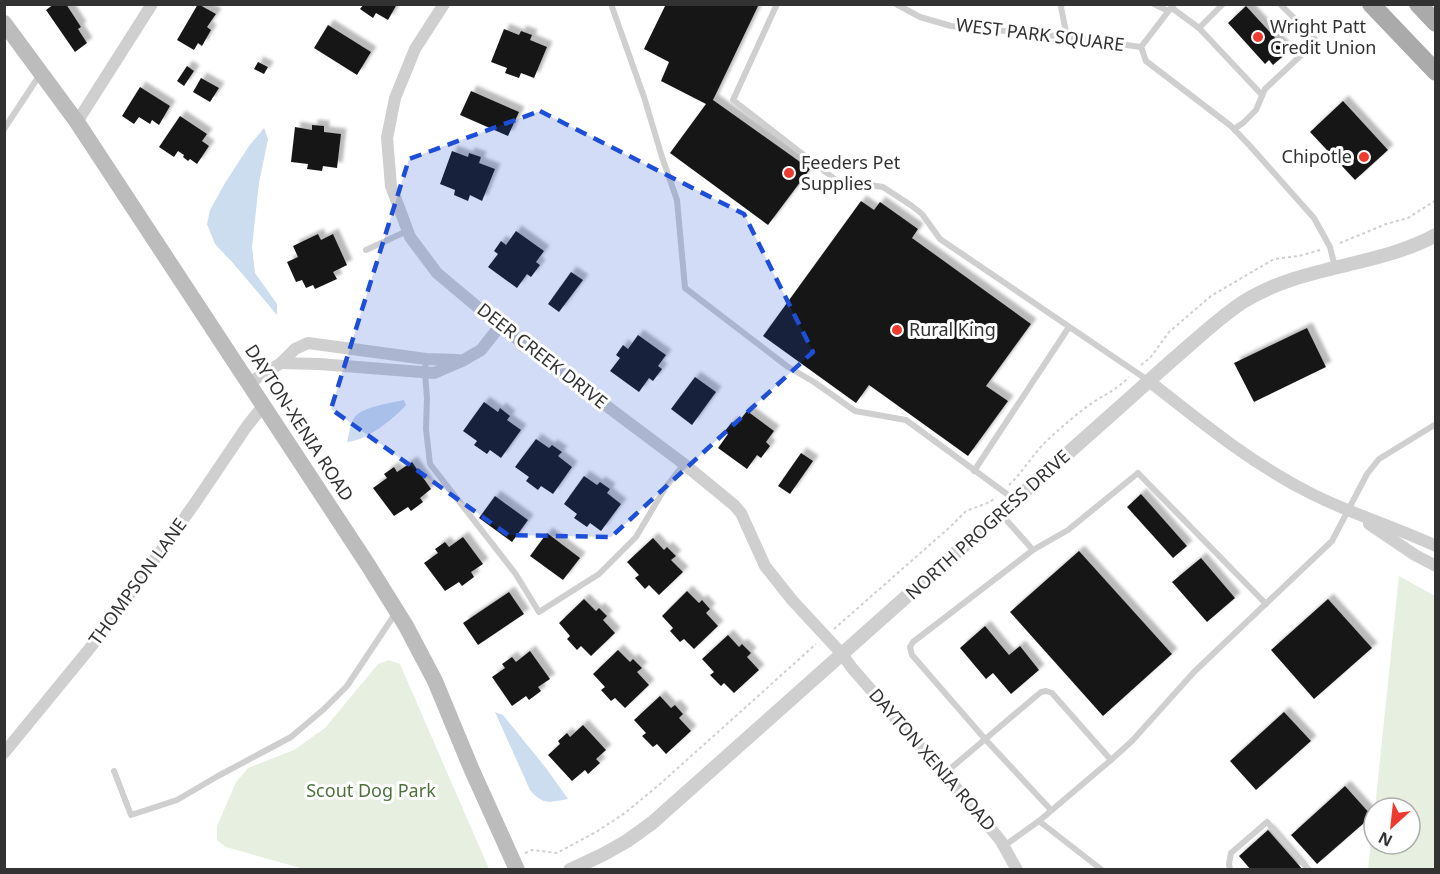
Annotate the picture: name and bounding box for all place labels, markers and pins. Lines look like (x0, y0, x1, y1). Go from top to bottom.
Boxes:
place label: Wright Patt Credit Union (1270, 14, 1376, 59)
marker: Wright Patt Credit Union (1251, 30, 1265, 44)
place label: Chipotle (1282, 144, 1352, 168)
place label: Feeders Pet Supplies (801, 150, 901, 195)
marker: Chipotle (1357, 150, 1371, 164)
marker: Feeders Pet Supplies (782, 166, 796, 180)
place label: Rural King (909, 317, 996, 341)
marker: Rural King (890, 323, 904, 337)

